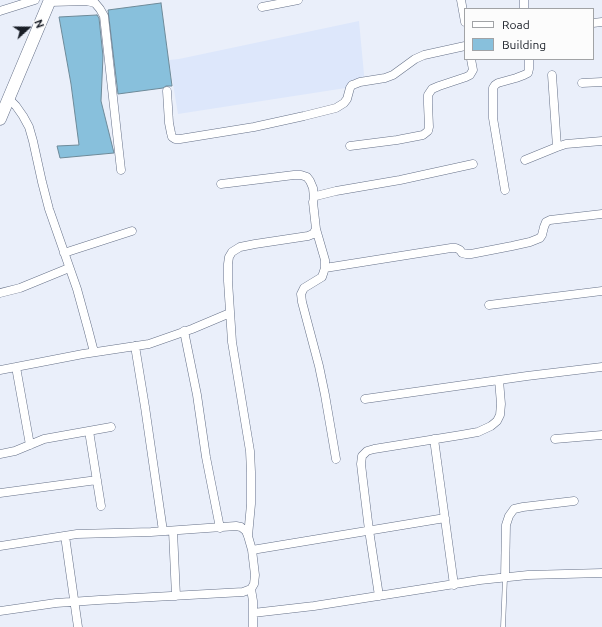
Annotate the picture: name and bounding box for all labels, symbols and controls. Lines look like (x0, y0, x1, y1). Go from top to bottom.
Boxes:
north arrow (8, 8, 48, 48)
legend (464, 8, 594, 60)
text: N (32, 18, 46, 30)
text: Road (502, 18, 530, 31)
text: Building (502, 38, 546, 51)

